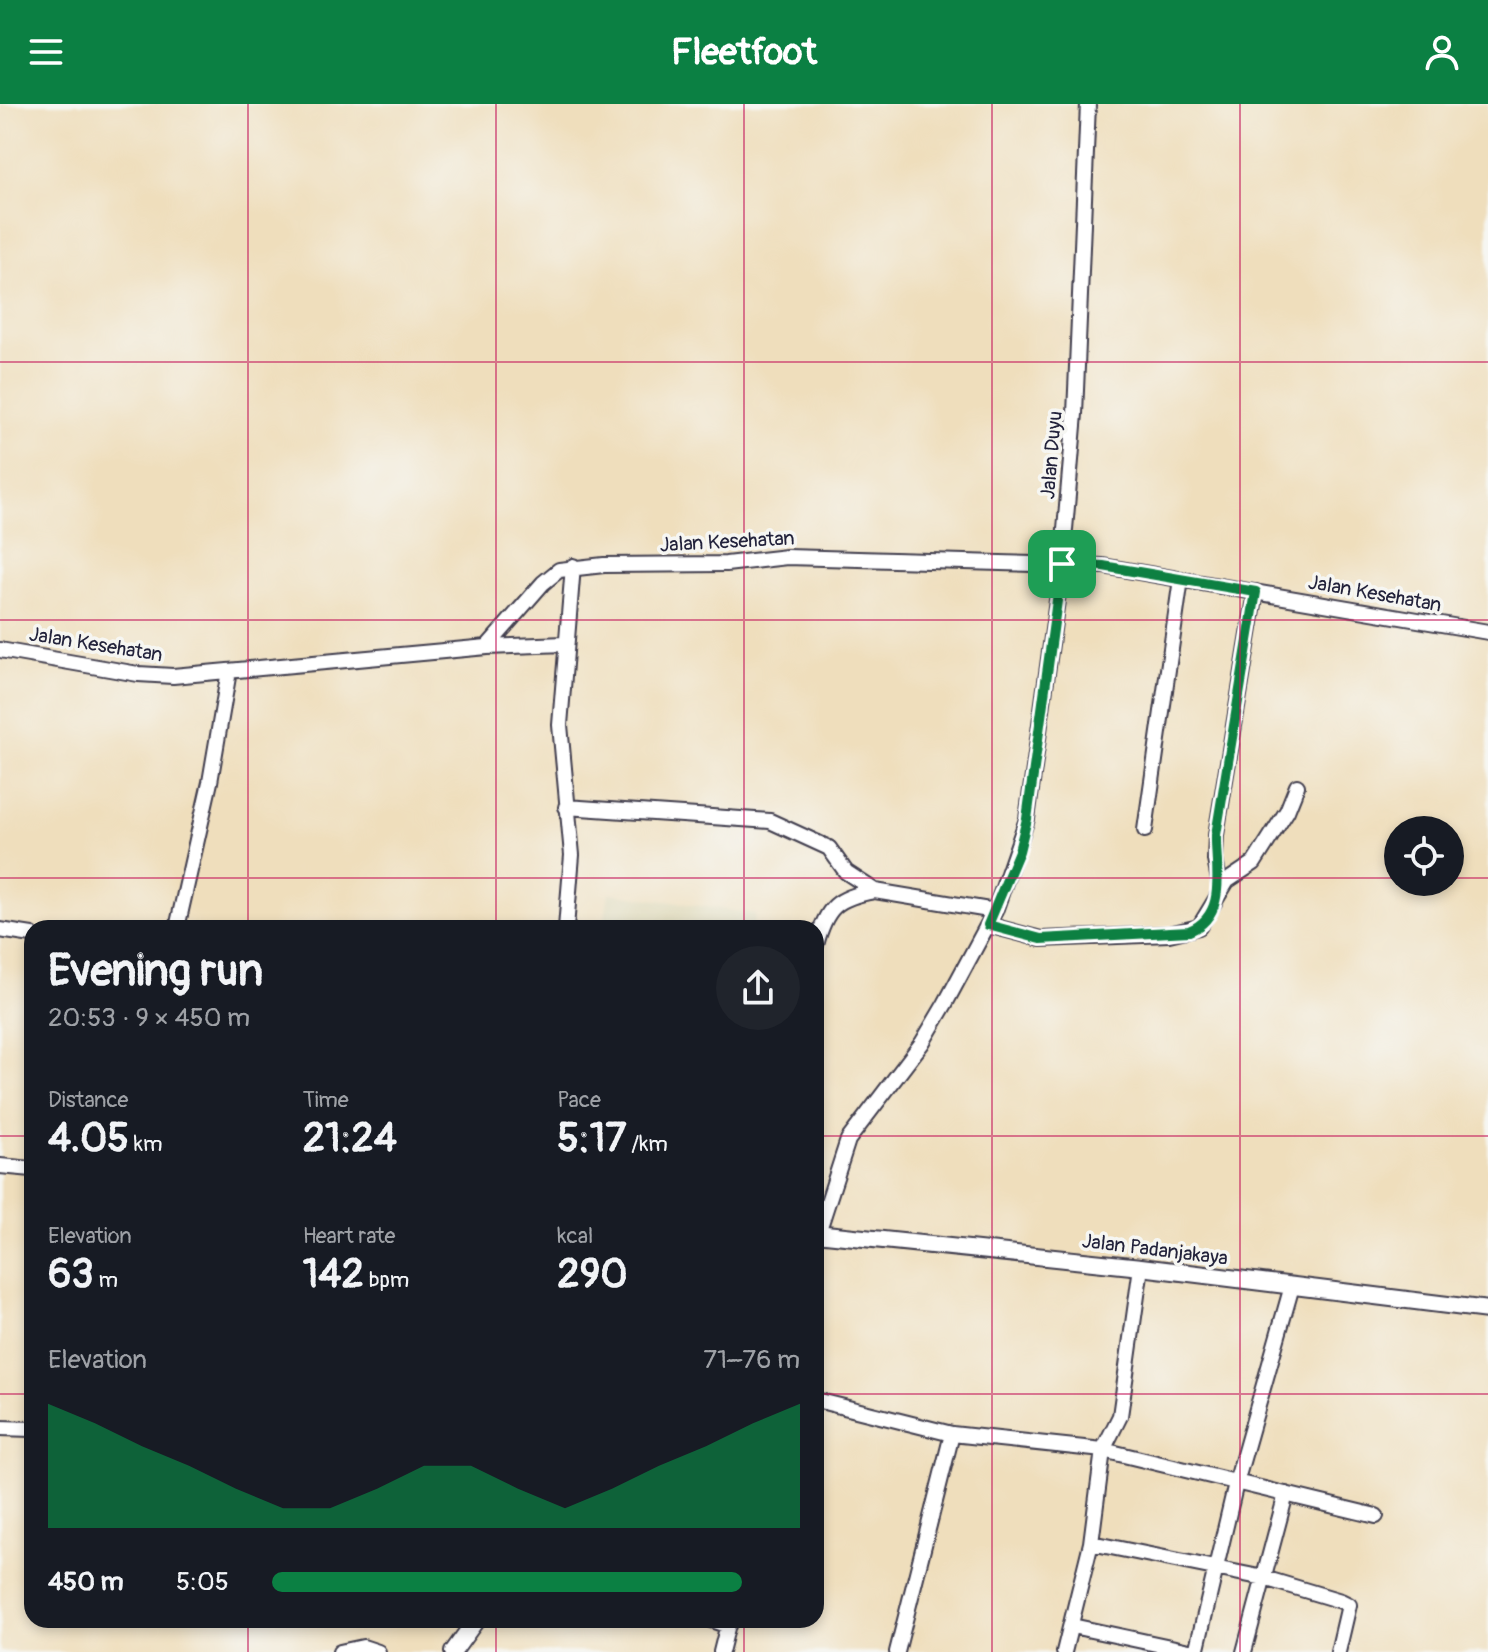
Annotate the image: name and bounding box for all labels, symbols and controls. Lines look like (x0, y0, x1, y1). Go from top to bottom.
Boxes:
icon: menu (24, 30, 68, 74)
text: Fleetfoot (671, 30, 817, 75)
icon: person (1420, 30, 1464, 74)
street label: Jalan Duyu (1035, 410, 1068, 500)
street label: Jalan Kesehatan (659, 525, 795, 558)
pin (1028, 530, 1096, 598)
icon: arrive (1040, 542, 1084, 586)
street label: Jalan Kesehatan (1306, 569, 1444, 618)
street label: Jalan Kesehatan (27, 622, 164, 667)
map controls (1384, 816, 1464, 896)
button: locate (1384, 816, 1464, 896)
text: Evening run (48, 944, 263, 999)
button: share (716, 946, 800, 1030)
text: 20:53 · 9 × 450 m (48, 1002, 250, 1034)
text: Distance (48, 1086, 128, 1114)
text: Time (303, 1086, 349, 1114)
text: Pace (557, 1086, 601, 1114)
text: 4.05 (48, 1114, 129, 1163)
text: 21:24 (303, 1114, 397, 1163)
text: 5:17 (557, 1114, 627, 1163)
text: km (129, 1130, 162, 1158)
text: /km (627, 1130, 668, 1158)
text: Elevation (48, 1222, 132, 1250)
text: Heart rate (303, 1222, 395, 1250)
text: kcal (557, 1222, 593, 1250)
street label: Jalan Padanjakaya (1081, 1228, 1229, 1271)
text: 63 (48, 1250, 94, 1299)
text: 142 (303, 1250, 364, 1299)
text: 290 (557, 1250, 628, 1299)
text: m (94, 1266, 118, 1294)
text: bpm (364, 1266, 409, 1294)
text: Elevation (48, 1344, 147, 1376)
text: 71–76 m (703, 1344, 800, 1376)
text: 450 m (48, 1566, 124, 1598)
text: 5:05 (176, 1566, 229, 1598)

